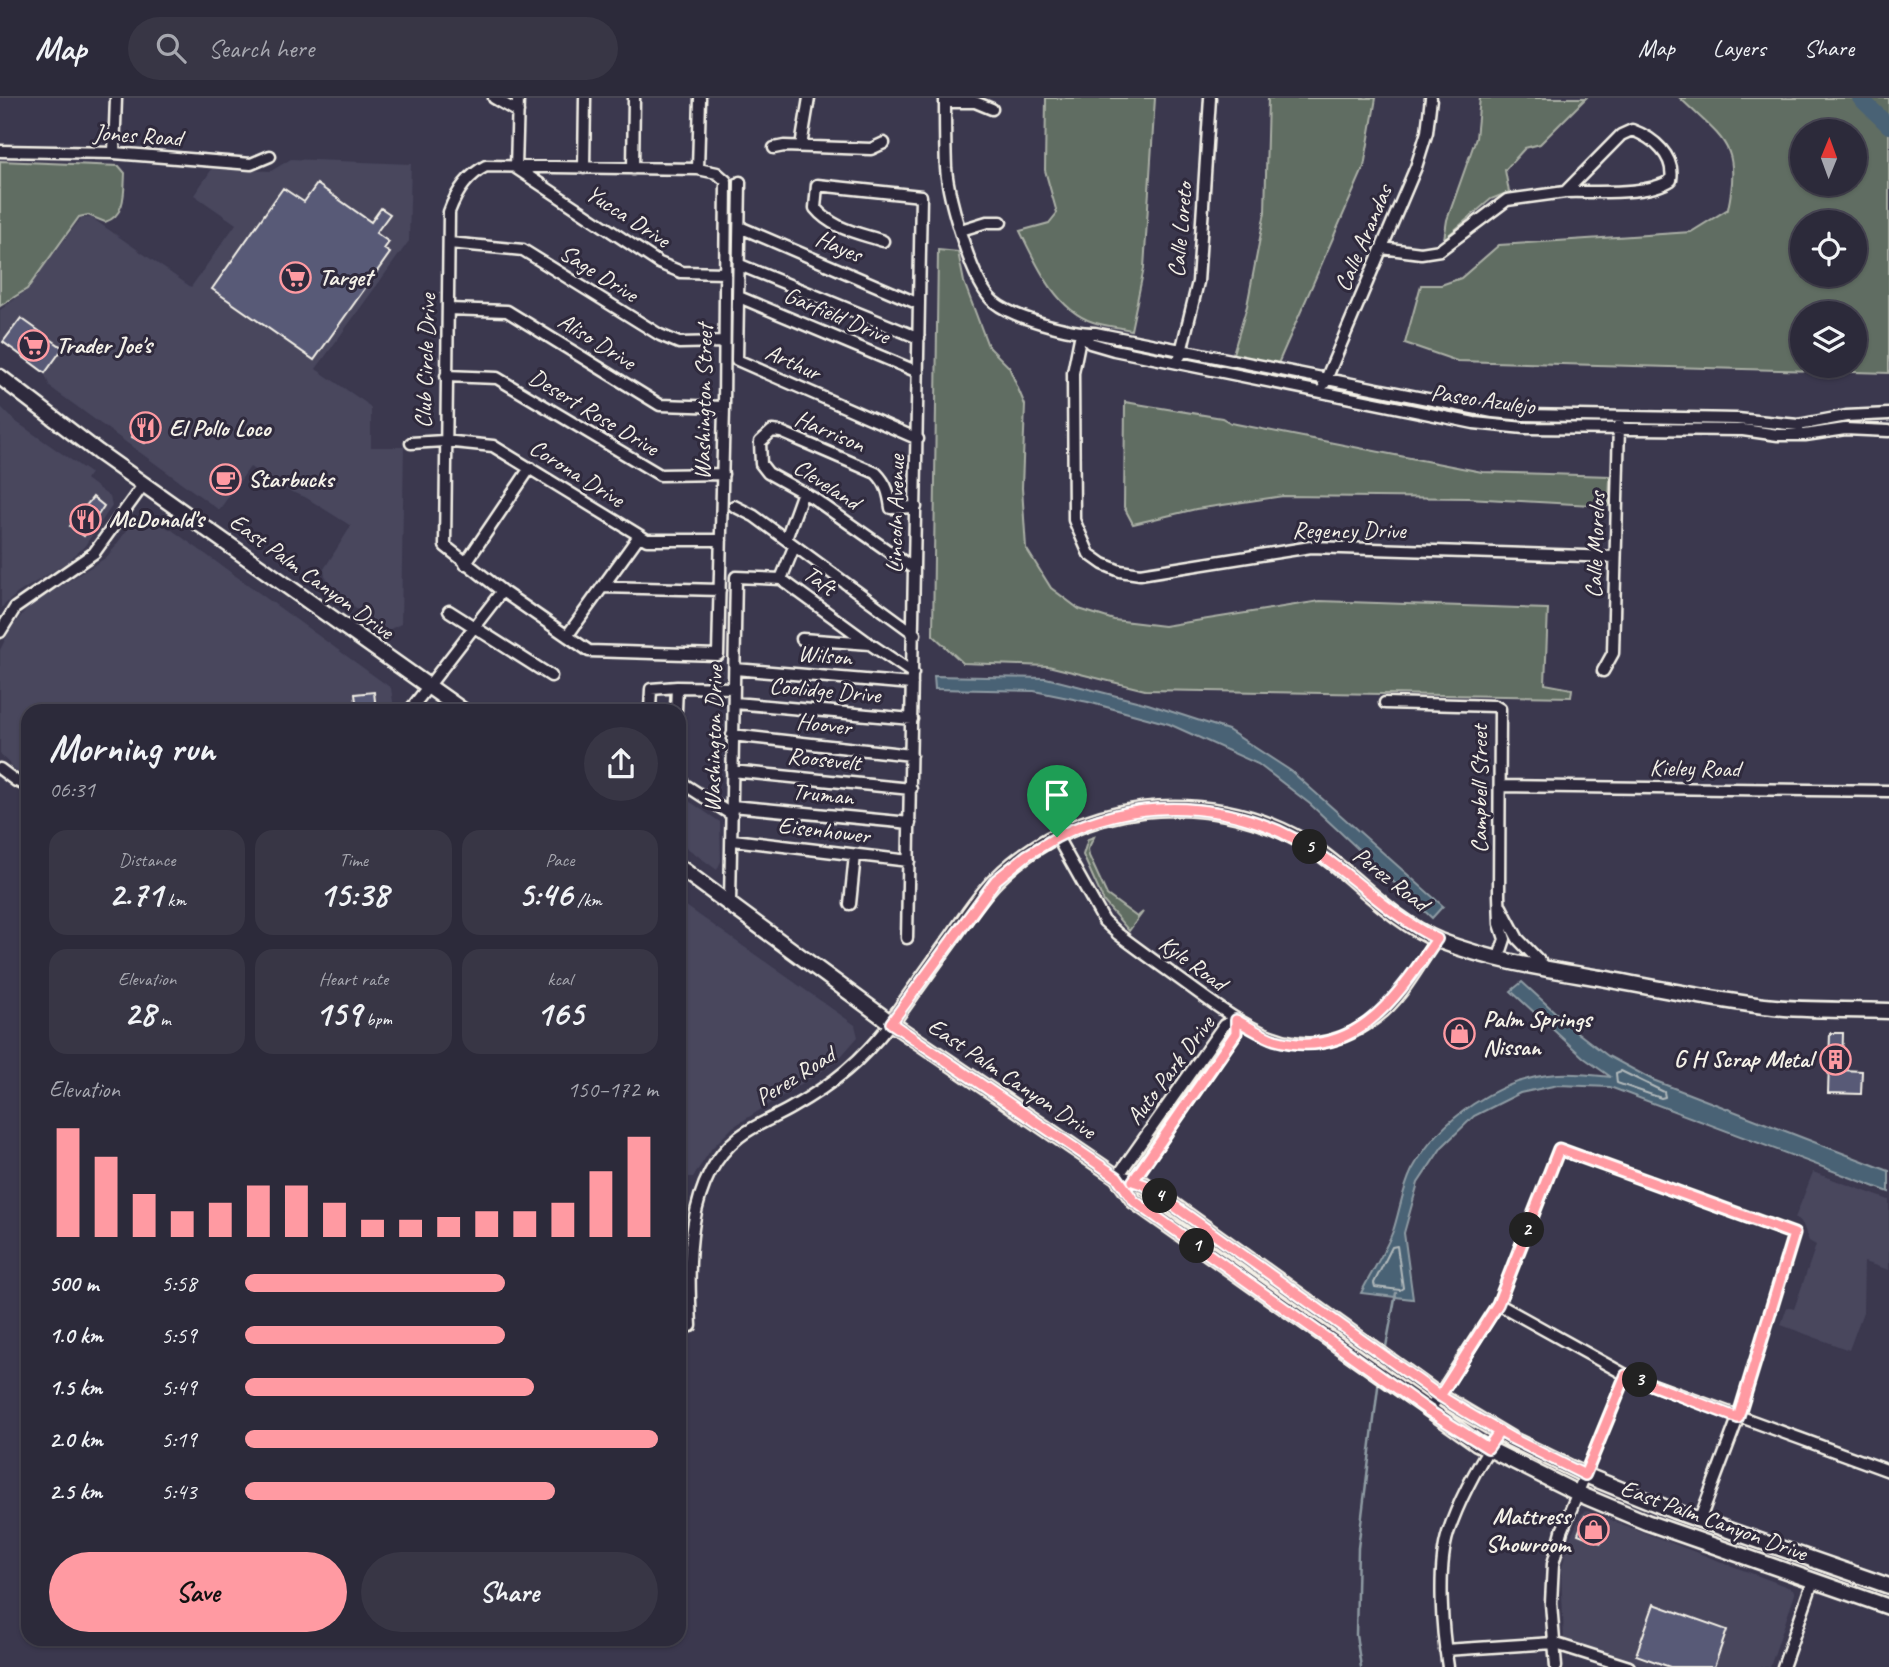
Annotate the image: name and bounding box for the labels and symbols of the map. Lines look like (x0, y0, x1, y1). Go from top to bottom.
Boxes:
street label: Jones Road (92, 117, 187, 153)
north arrow (1790, 119, 1867, 196)
street label: Yucca Drive (580, 178, 678, 256)
street label: Calle Arandas (1327, 178, 1400, 296)
street label: Calle Loreto (1161, 179, 1199, 279)
street label: Hayes (811, 223, 868, 270)
street label: Sage Drive (554, 237, 646, 310)
supermarket icon: Target (279, 260, 313, 294)
place label: Target (319, 262, 376, 292)
street label: Garfield Drive (780, 279, 896, 352)
street label: Club Circle Drive (408, 291, 442, 429)
street label: Aliso Drive (553, 306, 643, 378)
street label: Washington Street (687, 321, 719, 480)
supermarket icon: Trader Joe's (16, 328, 50, 362)
place label: Trader Joe's (56, 330, 154, 360)
street label: Arthur (761, 337, 827, 388)
street label: Desert Rose Drive (524, 362, 666, 464)
street label: Paseo Azulejo (1429, 377, 1538, 421)
street label: Harrison (790, 403, 871, 460)
restaurant icon: El Pollo Loco (129, 411, 163, 445)
place label: El Pollo Loco (169, 413, 273, 443)
street label: Corona Drive (524, 432, 632, 515)
street label: Cleveland (788, 451, 869, 518)
street label: Lincoln Avenue (879, 452, 911, 574)
cafe icon: Starbucks (208, 462, 242, 496)
place label: Starbucks (248, 464, 336, 494)
street label: Calle Morelos (1578, 489, 1612, 599)
restaurant icon: McDonald's (69, 502, 103, 536)
place label: McDonald's (109, 504, 207, 534)
street label: East Palm Canyon Drive (224, 506, 402, 647)
street label: Regency Drive (1292, 515, 1408, 545)
street label: Taft (798, 558, 844, 603)
street label: Wilson (797, 638, 854, 672)
street label: Washington Drive (697, 663, 729, 813)
street label: Coolidge Drive (768, 670, 884, 710)
street label: Hoover (795, 706, 855, 743)
street label: Campbell Street (1464, 723, 1494, 853)
street label: Roosevelt (786, 740, 864, 778)
street label: Kieley Road (1649, 752, 1744, 784)
pin (1027, 765, 1087, 837)
street label: Truman (791, 776, 856, 812)
street label: Eisenhower (776, 809, 874, 851)
pin: 5 (1292, 830, 1328, 864)
street label: Perez Road (1347, 840, 1438, 920)
street label: Kyle Road (1153, 928, 1236, 1000)
place label: Palm Springs Nissan (1483, 1004, 1594, 1062)
street label: Auto Park Drive (1119, 1008, 1222, 1131)
street label: East Palm Canyon Drive (922, 1011, 1104, 1147)
shop icon: Palm Springs Nissan (1443, 1016, 1477, 1050)
street label: Perez Road (749, 1038, 844, 1112)
building icon: G H Scrap Metal (1819, 1042, 1853, 1076)
place label: G H Scrap Metal (1674, 1044, 1818, 1074)
pin: 4 (1142, 1178, 1178, 1214)
pin: 2 (1510, 1212, 1544, 1248)
pin: 1 (1180, 1228, 1214, 1264)
pin: 3 (1622, 1362, 1658, 1398)
street label: East Palm Canyon Drive (1617, 1472, 1813, 1568)
place label: Mattress Showroom (1486, 1501, 1573, 1559)
shop icon: Mattress Showroom (1576, 1513, 1610, 1547)

